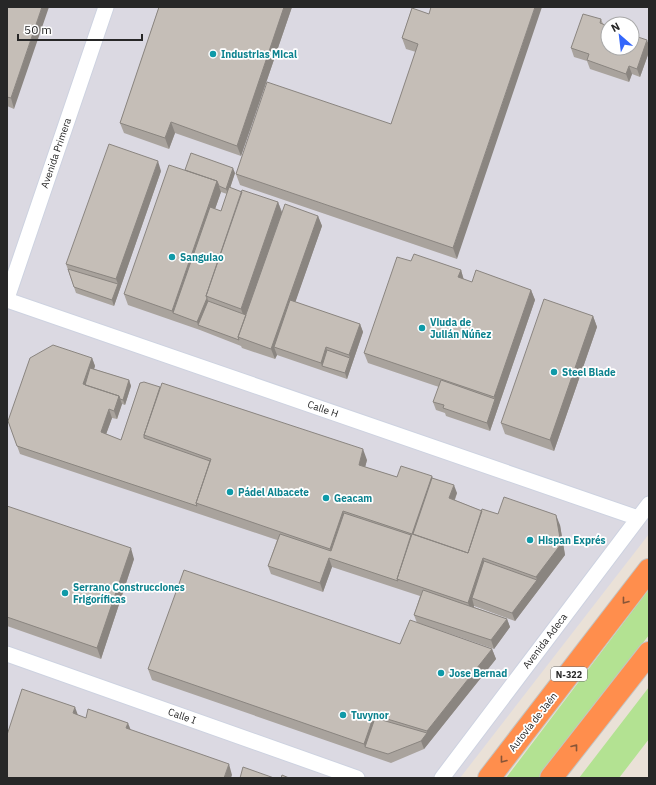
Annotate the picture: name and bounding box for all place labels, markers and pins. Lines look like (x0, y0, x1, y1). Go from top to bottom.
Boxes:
place label: Industrias Mical (221, 48, 297, 61)
marker: Industrias Mical (208, 49, 218, 59)
place label: Sanguiao (180, 251, 224, 264)
marker: Sanguiao (167, 252, 177, 262)
place label: Viuda de Julián Núñez (430, 316, 491, 341)
marker: Viuda de Julián Núñez (417, 323, 427, 333)
place label: Steel Blade (562, 366, 616, 379)
marker: Steel Blade (549, 367, 559, 377)
place label: Pádel Albacete (238, 486, 309, 499)
marker: Pádel Albacete (225, 487, 235, 497)
place label: Geacam (334, 492, 372, 505)
marker: Geacam (321, 493, 331, 503)
place label: Hispan Exprés (538, 534, 606, 547)
marker: Hispan Exprés (525, 535, 535, 545)
place label: Serrano Construcciones Frigoríficas (73, 581, 185, 606)
marker: Serrano Construcciones Frigoríficas (60, 588, 70, 598)
place label: Jose Bernad (449, 667, 507, 680)
marker: Jose Bernad (436, 668, 446, 678)
place label: Tuvynor (351, 709, 389, 722)
marker: Tuvynor (338, 710, 348, 720)

